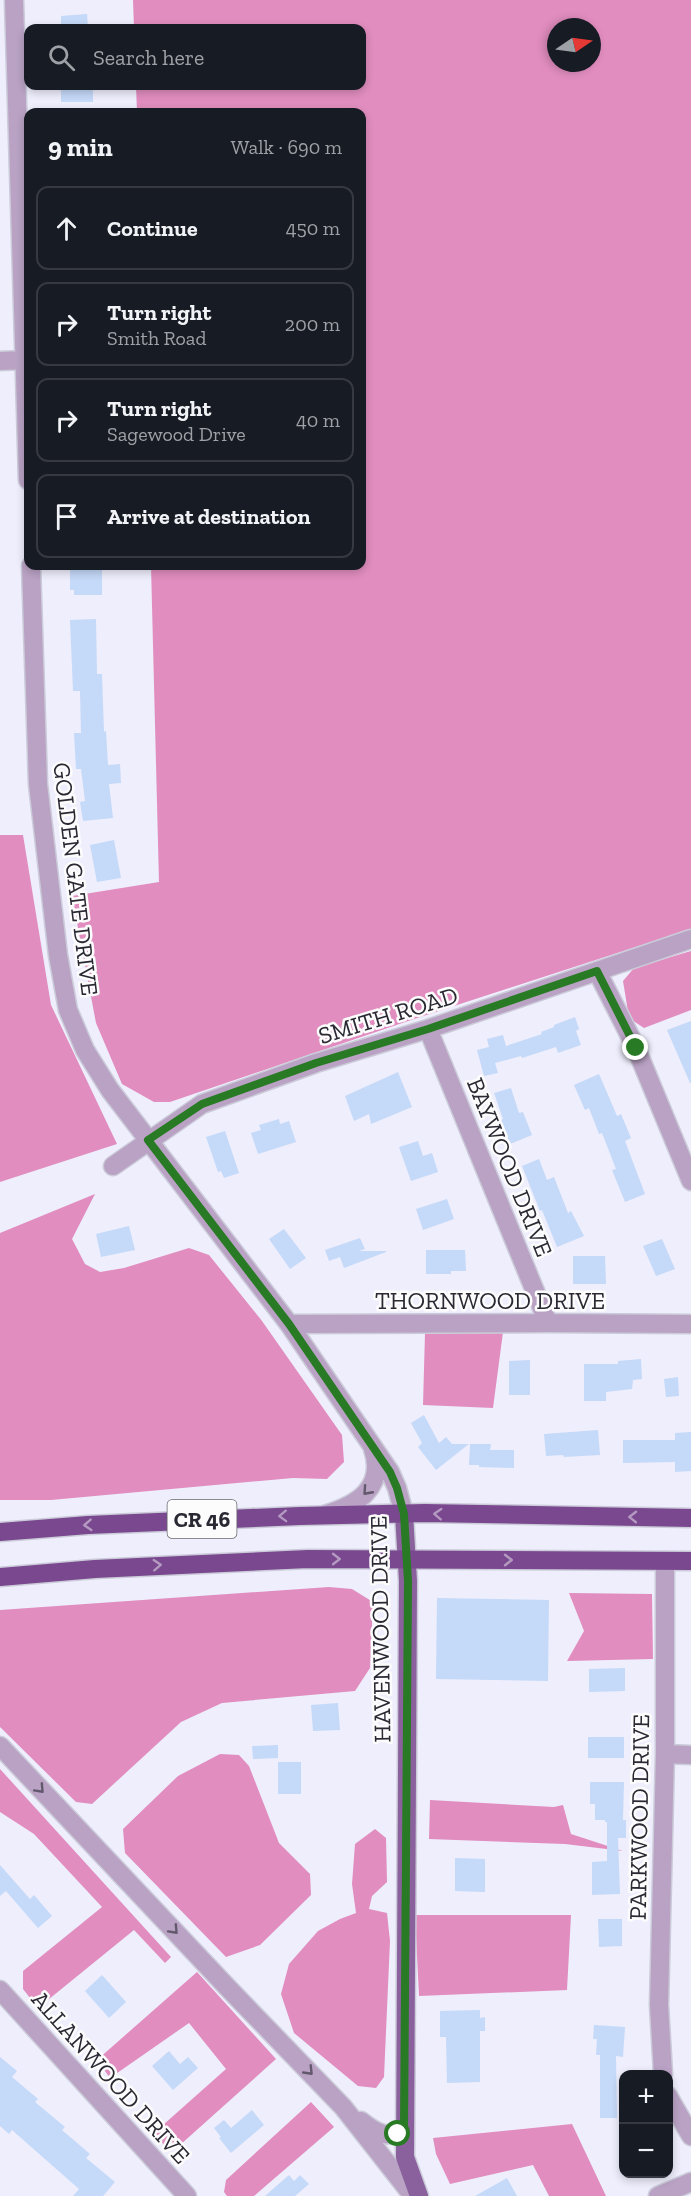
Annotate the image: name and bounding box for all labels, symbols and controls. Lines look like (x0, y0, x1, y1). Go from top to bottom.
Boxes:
north arrow (547, 18, 601, 72)
search box (24, 24, 366, 90)
icon: search (45, 41, 78, 74)
text: Search here (93, 44, 204, 71)
text: 9 min (48, 131, 113, 163)
text: Walk · 690 m (231, 135, 342, 159)
icon: ahead (50, 212, 83, 245)
text: Continue (107, 215, 198, 242)
text: 450 m (286, 216, 340, 240)
text: Turn right (107, 299, 211, 326)
icon: right (50, 308, 83, 341)
text: 200 m (285, 312, 340, 336)
text: Smith Road (107, 326, 206, 350)
text: Turn right (107, 395, 211, 422)
icon: right (50, 404, 83, 437)
text: 40 m (296, 408, 340, 432)
text: Sagewood Drive (107, 422, 246, 446)
icon: arrive (50, 500, 83, 533)
text: Arrive at destination (107, 503, 310, 530)
street label: GOLDEN GATE DRIVE (47, 761, 105, 997)
street label: SMITH ROAD (315, 980, 461, 1050)
route end (622, 1034, 648, 1060)
street label: BAYWOOD DRIVE (461, 1073, 559, 1261)
street label: THORNWOOD DRIVE (375, 1286, 605, 1315)
one-way arrow (363, 1485, 374, 1496)
road number: CR 46 (168, 1500, 236, 1538)
one-way arrow (433, 1508, 442, 1521)
one-way arrow (278, 1510, 287, 1523)
one-way arrow (628, 1511, 637, 1523)
street label: HAVENWOOD DRIVE (364, 1515, 396, 1743)
one-way arrow (84, 1519, 93, 1532)
one-way arrow (332, 1553, 341, 1565)
one-way arrow (504, 1554, 513, 1566)
one-way arrow (152, 1559, 161, 1572)
street label: PARKWOOD DRIVE (623, 1714, 655, 1920)
one-way arrow (33, 1782, 44, 1792)
one-way arrow (167, 1924, 178, 1934)
street label: ALLANWOOD DRIVE (26, 1985, 196, 2169)
one-way arrow (301, 2064, 312, 2075)
map controls (619, 2070, 673, 2178)
button: + (619, 2070, 673, 2124)
route start (384, 2120, 410, 2146)
button: − (619, 2124, 673, 2178)

